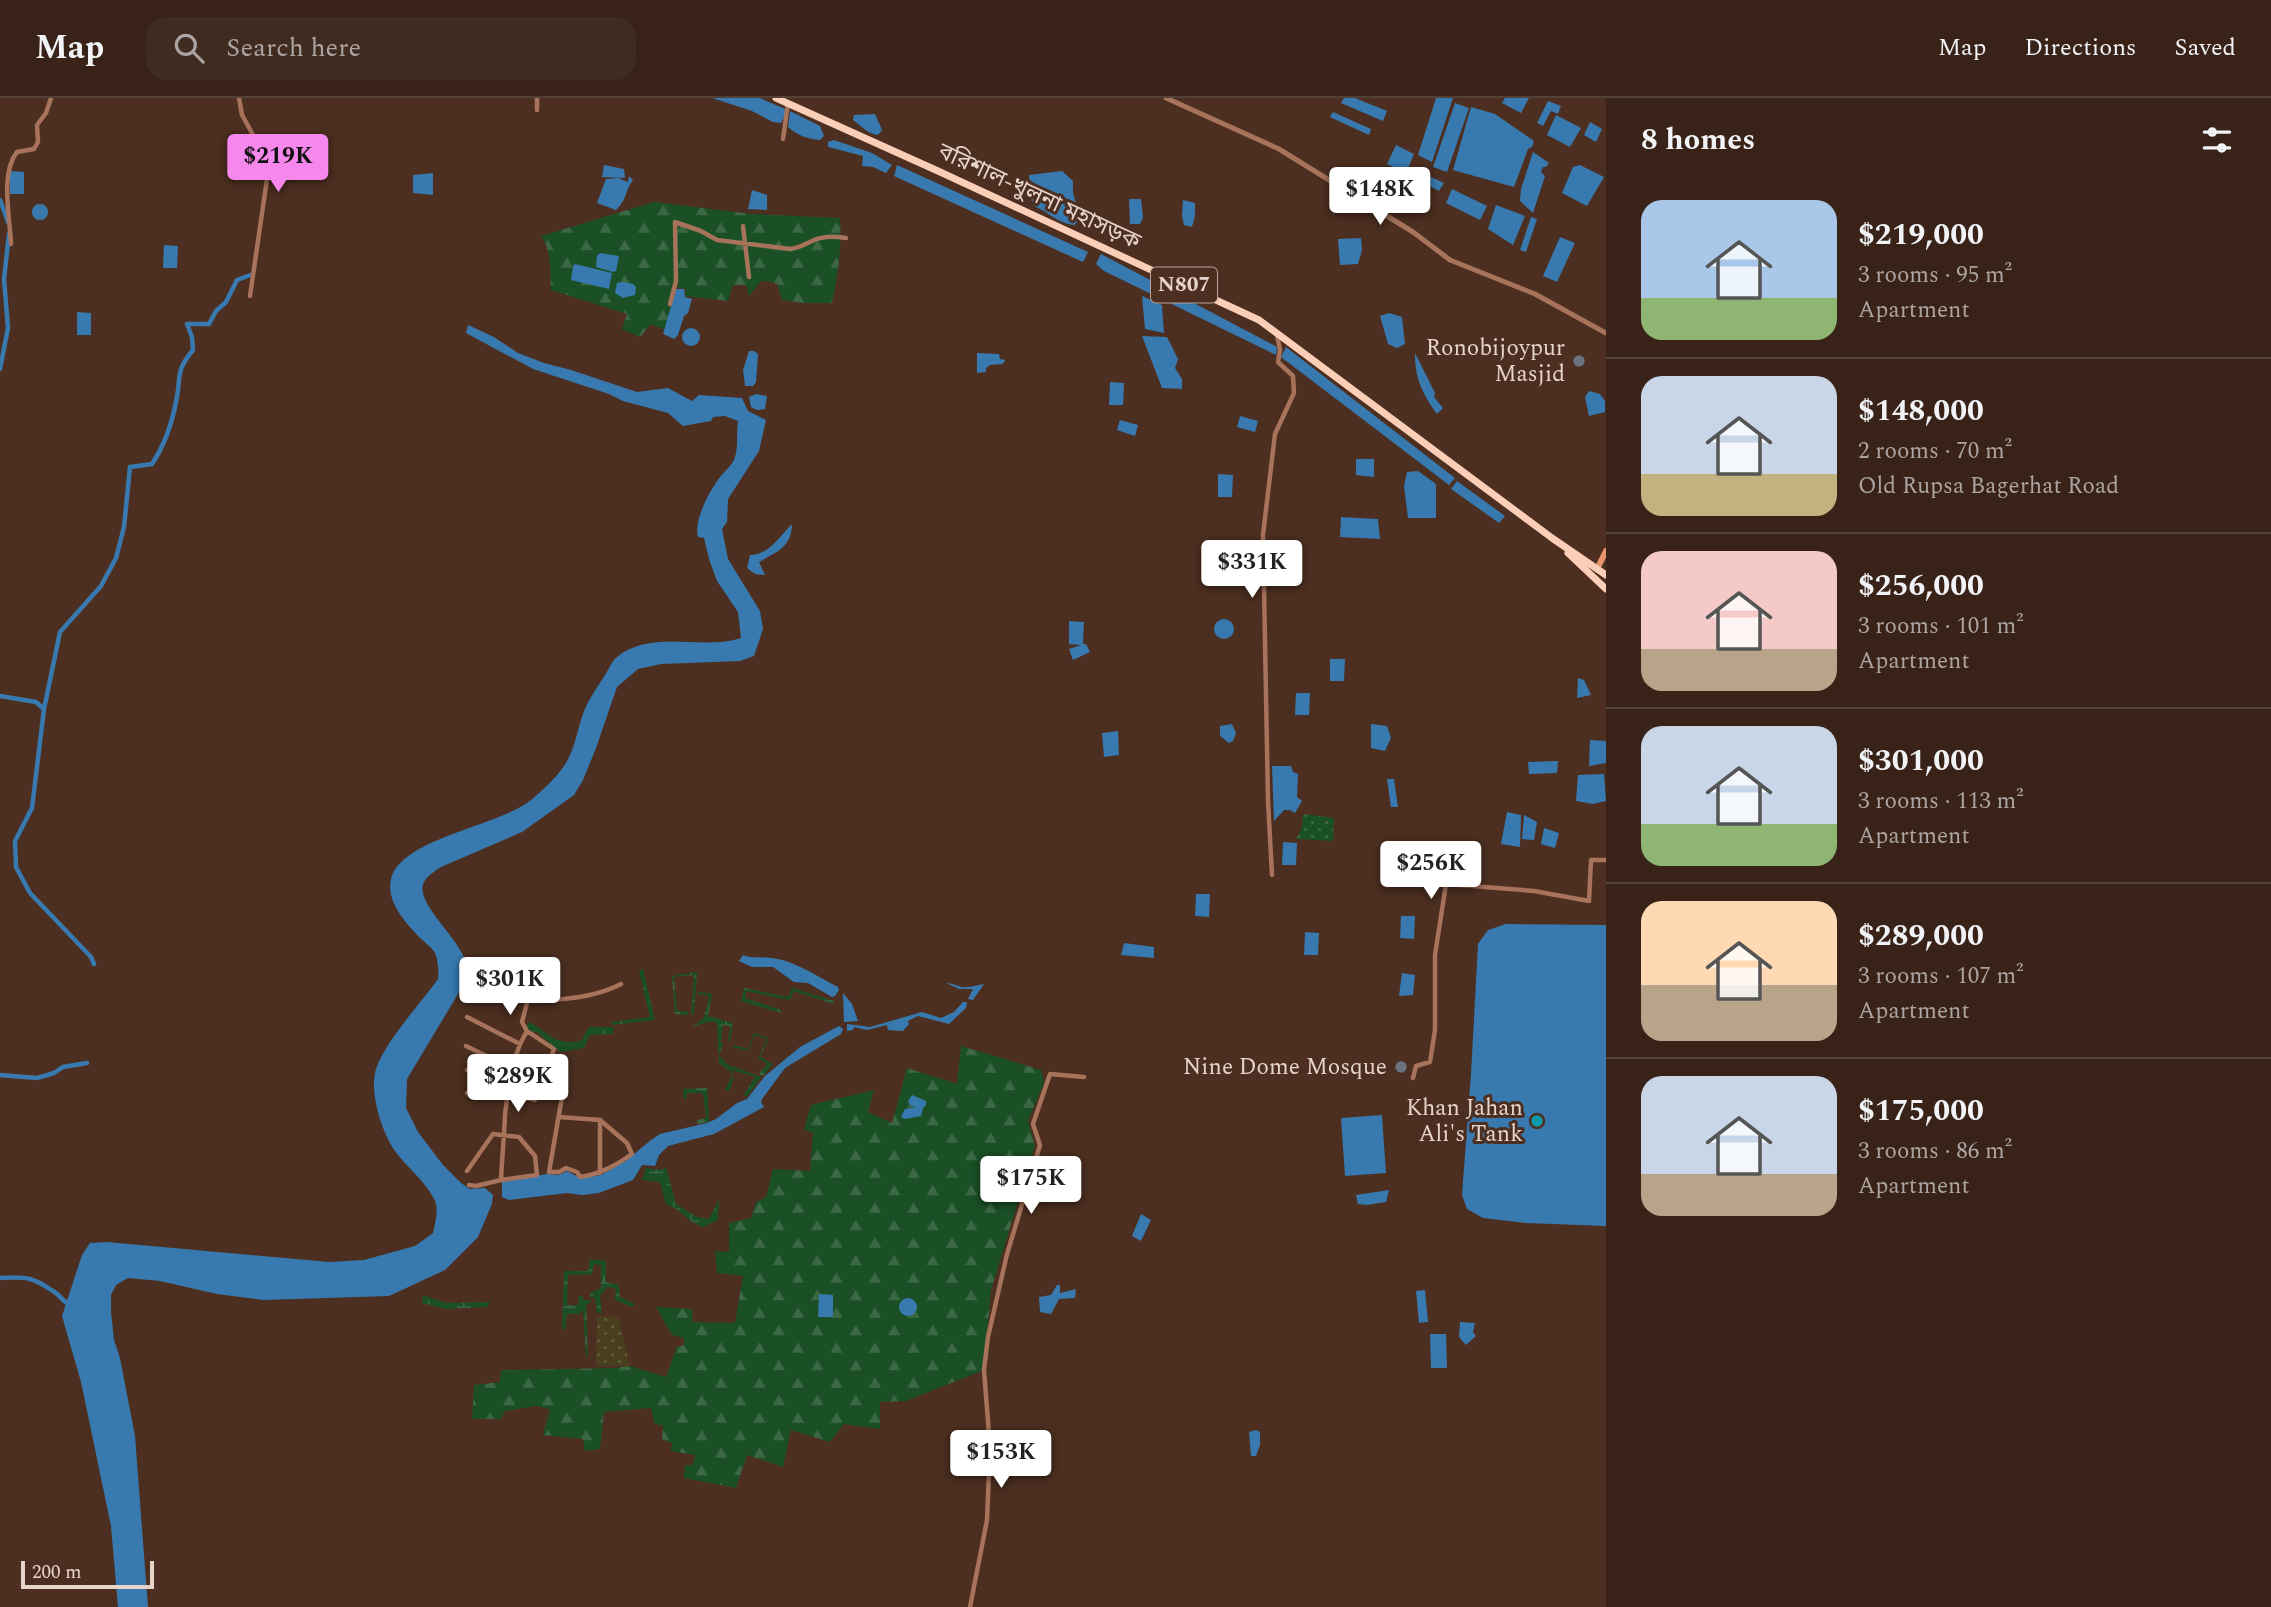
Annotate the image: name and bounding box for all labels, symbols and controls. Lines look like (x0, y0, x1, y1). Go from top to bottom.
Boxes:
search box (146, 17, 636, 80)
text: Map (35, 23, 104, 73)
text: Search here (226, 28, 361, 68)
icon: search (170, 29, 208, 67)
text: Map (1938, 30, 1986, 66)
text: Directions (2024, 30, 2136, 66)
text: Saved (2174, 30, 2236, 66)
text: 8 homes (1641, 117, 1755, 163)
icon: filters (2198, 121, 2236, 159)
pin: $219K (229, 134, 327, 194)
street label: বরিশাল-খুলনা মহাসড়ক (931, 134, 1147, 260)
text: $219K (243, 139, 313, 174)
pin: $148K (1331, 167, 1429, 227)
text: $148K (1345, 172, 1415, 207)
text: $219,000 (1858, 212, 1984, 258)
icon: home (1697, 228, 1781, 312)
text: 3 rooms · 95 m² (1858, 258, 2012, 293)
road number: N807 (1151, 268, 1217, 302)
text: Apartment (1858, 293, 1970, 328)
place label: Ronobijoypur Masjid (1426, 331, 1565, 392)
marker: Ronobijoypur Masjid (1571, 353, 1587, 369)
text: $148,000 (1858, 388, 1984, 434)
icon: home (1697, 404, 1781, 488)
text: 2 rooms · 70 m² (1858, 434, 2012, 469)
text: Old Rupsa Bagerhat Road (1858, 469, 2119, 504)
pin: $331K (1203, 540, 1301, 600)
text: $331K (1217, 545, 1287, 580)
text: $256,000 (1858, 563, 1984, 609)
icon: home (1697, 579, 1781, 663)
text: 3 rooms · 101 m² (1858, 609, 2024, 644)
text: Apartment (1858, 644, 1970, 679)
text: $301,000 (1858, 738, 1984, 784)
icon: home (1697, 754, 1781, 838)
text: 3 rooms · 113 m² (1858, 784, 2024, 819)
text: Apartment (1858, 819, 1970, 854)
pin: $256K (1382, 842, 1480, 901)
text: $256K (1396, 846, 1466, 881)
text: $289,000 (1858, 913, 1984, 959)
icon: home (1697, 929, 1781, 1013)
pin: $301K (461, 958, 559, 1017)
text: 3 rooms · 107 m² (1858, 959, 2024, 994)
text: $301K (475, 962, 545, 997)
text: Apartment (1858, 994, 1970, 1029)
place label: Nine Dome Mosque (1183, 1050, 1387, 1085)
pin: $289K (469, 1054, 567, 1114)
text: $289K (483, 1059, 553, 1094)
marker: Nine Dome Mosque (1393, 1059, 1409, 1075)
text: $175,000 (1858, 1088, 1984, 1134)
place label: Khan Jahan Ali's Tank (1406, 1091, 1523, 1152)
icon: home (1697, 1104, 1781, 1188)
marker: Khan Jahan Ali's Tank (1529, 1113, 1545, 1129)
text: 3 rooms · 86 m² (1858, 1134, 2012, 1169)
pin: $175K (982, 1156, 1080, 1216)
text: $175K (996, 1161, 1066, 1196)
text: Apartment (1858, 1169, 1970, 1204)
pin: $153K (952, 1430, 1050, 1490)
text: $153K (966, 1435, 1036, 1470)
scale bar (21, 1558, 154, 1590)
text: 200 m (32, 1558, 82, 1587)

